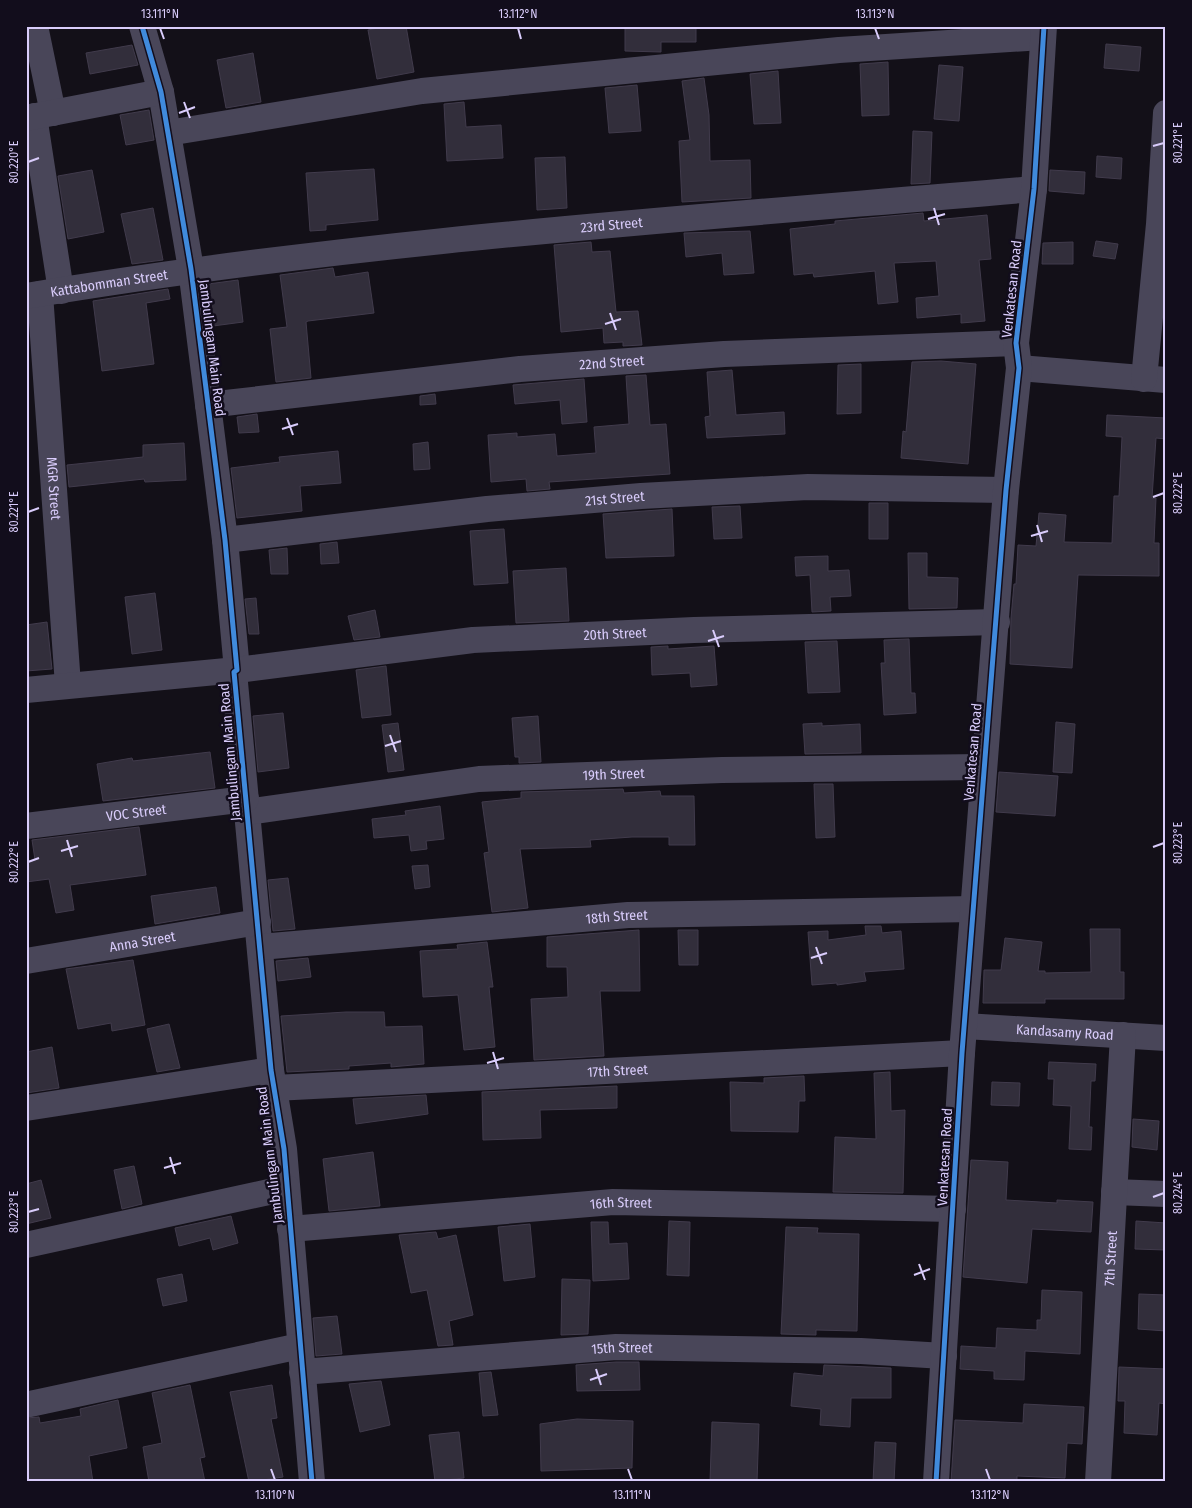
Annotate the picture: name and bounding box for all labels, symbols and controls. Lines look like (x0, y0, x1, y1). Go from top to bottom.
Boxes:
text: 13.111°N (141, 7, 179, 21)
text: 13.112°N (499, 7, 537, 21)
text: 13.113°N (856, 7, 894, 21)
text: 80.221°E (1171, 122, 1185, 164)
text: 80.220°E (7, 140, 21, 183)
street label: 23rd Street (580, 213, 644, 236)
street label: Venkatesan Road (998, 239, 1026, 339)
street label: Kattabomman Street (49, 266, 169, 300)
street label: Jambulingam Main Road (195, 278, 229, 418)
street label: 22nd Street (579, 351, 645, 373)
street label: MGR Street (43, 456, 65, 521)
text: 80.222°E (1171, 472, 1185, 514)
street label: 21st Street (584, 487, 645, 509)
text: 80.221°E (7, 491, 21, 533)
street label: 20th Street (583, 624, 647, 643)
street label: Jambulingam Main Road (216, 682, 244, 822)
street label: Venkatesan Road (960, 702, 986, 802)
street label: 19th Street (582, 764, 645, 784)
street label: VOC Street (105, 800, 168, 825)
text: 80.223°E (1171, 822, 1185, 864)
text: 80.222°E (7, 841, 21, 883)
street label: 18th Street (585, 906, 648, 927)
street label: Anna Street (108, 927, 177, 955)
street label: Kandasamy Road (1015, 1021, 1114, 1043)
street label: 17th Street (587, 1060, 649, 1081)
street label: Jambulingam Main Road (253, 1085, 287, 1225)
street label: Venkatesan Road (934, 1108, 956, 1206)
text: 80.224°E (1171, 1172, 1185, 1214)
text: 80.223°E (7, 1191, 21, 1233)
street label: 16th Street (589, 1193, 653, 1212)
street label: 7th Street (1100, 1230, 1121, 1286)
street label: 15th Street (591, 1338, 653, 1357)
text: 13.110°N (255, 1488, 295, 1502)
text: 13.111°N (613, 1488, 651, 1502)
text: 13.112°N (971, 1488, 1009, 1502)

